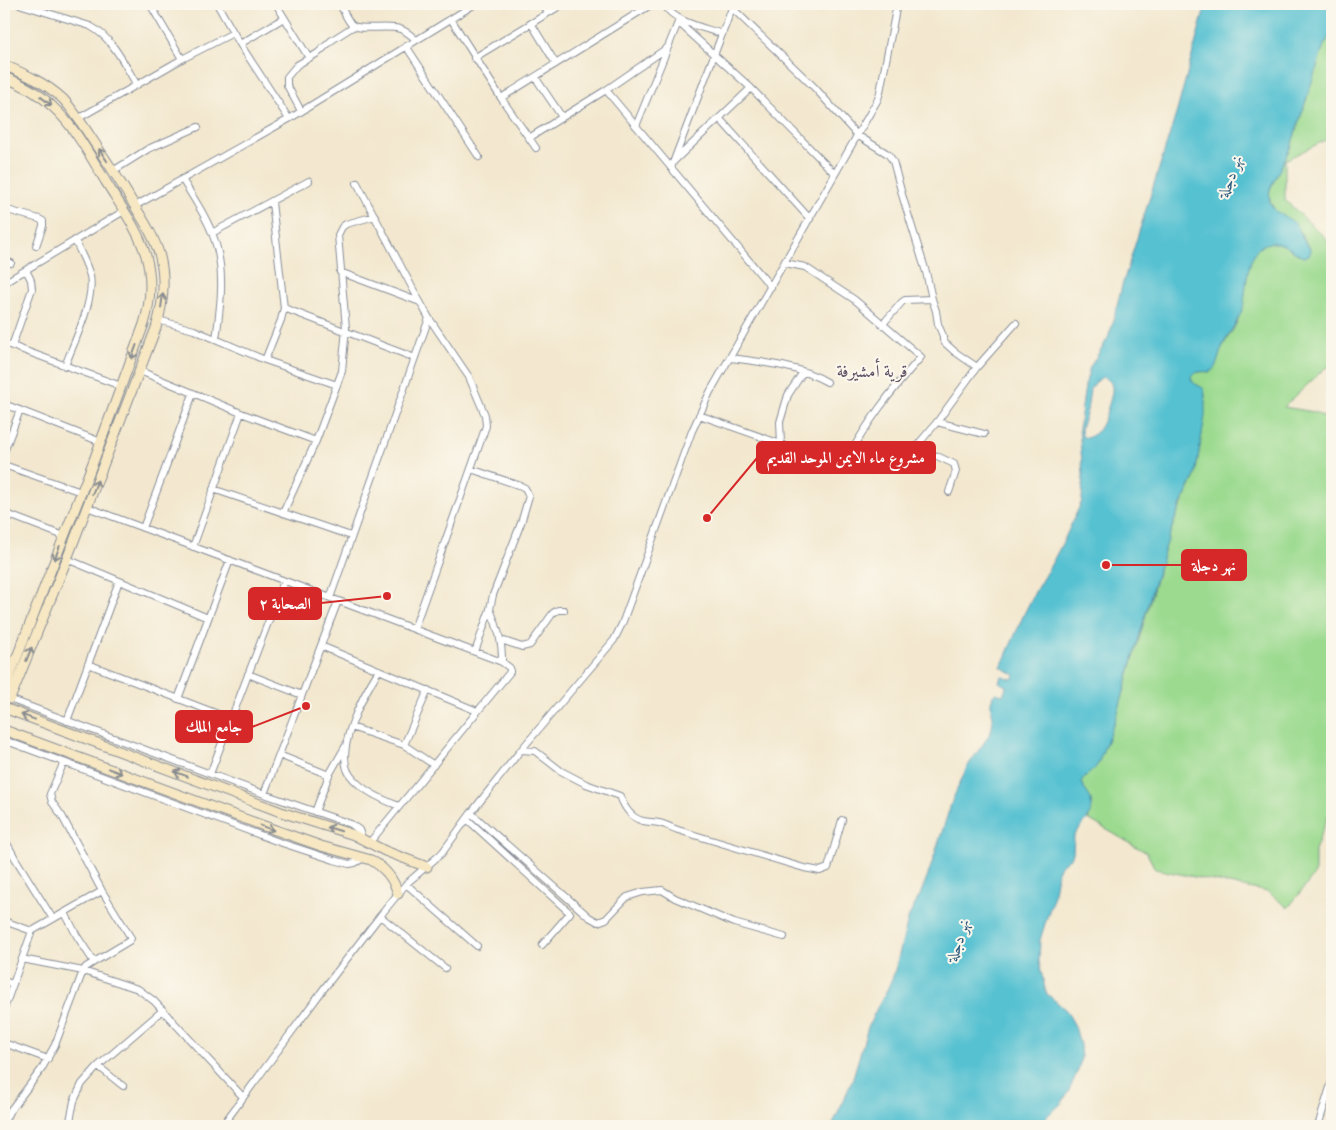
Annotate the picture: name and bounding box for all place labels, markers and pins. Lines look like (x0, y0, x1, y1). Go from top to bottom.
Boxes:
callout: مشروع ماء الايمن الموحد القديم (757, 442, 935, 473)
callout: نهر دجلة (1182, 550, 1246, 580)
callout: الصحابة ٢ (249, 588, 321, 619)
callout: جامع الملك (176, 711, 252, 742)

